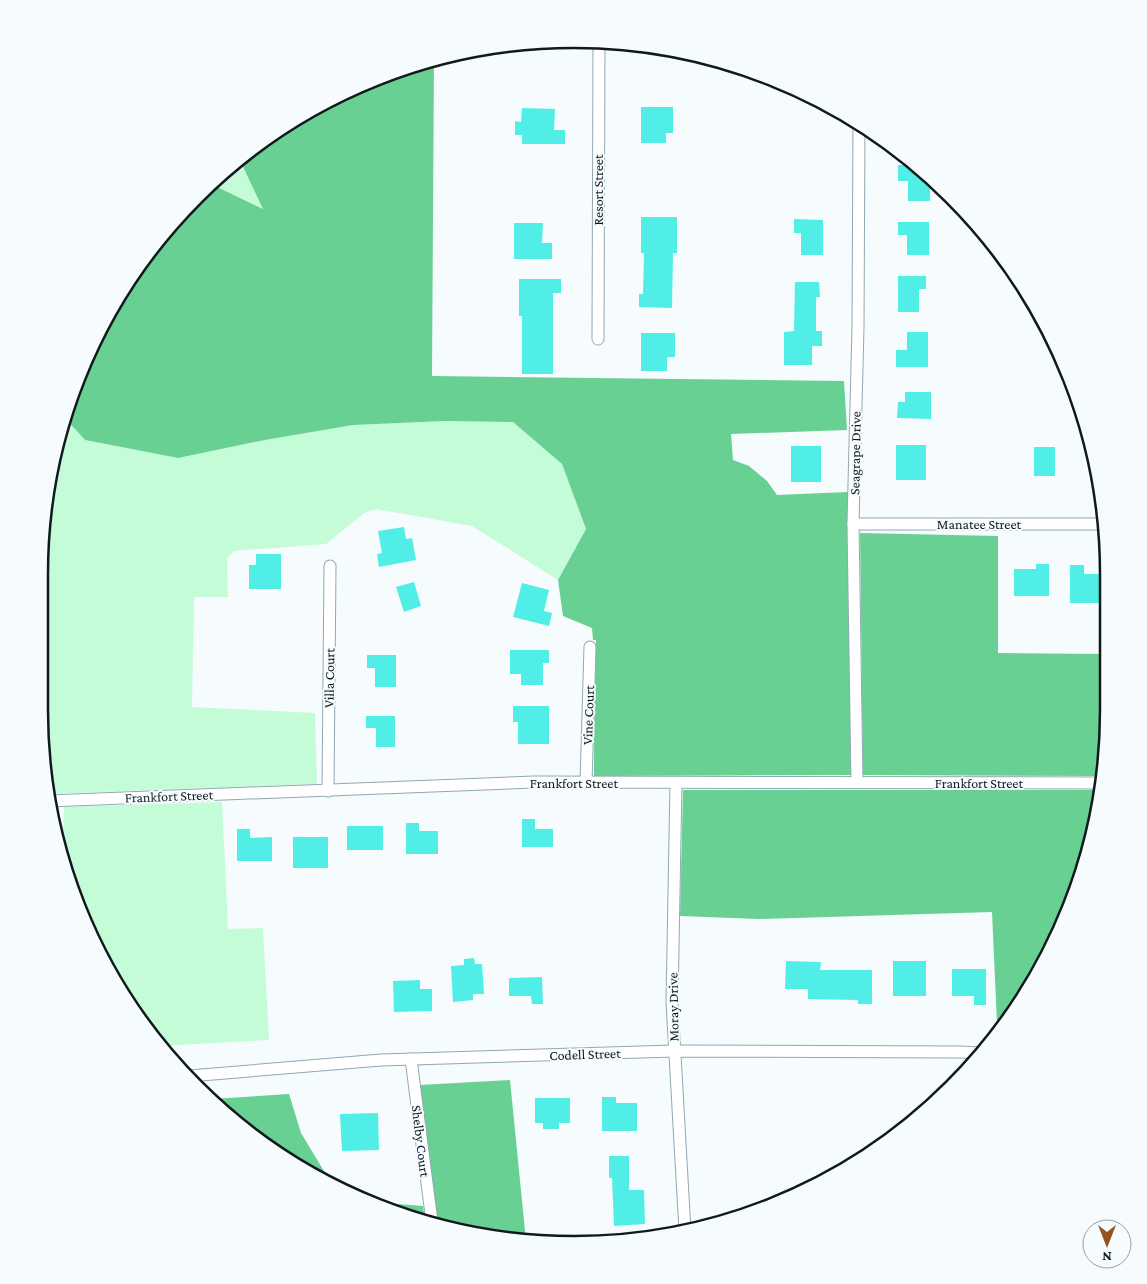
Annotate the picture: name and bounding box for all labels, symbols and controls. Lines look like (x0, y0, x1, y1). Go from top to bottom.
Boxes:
street label: Resort Street (590, 154, 606, 226)
street label: Seagrape Drive (846, 411, 864, 495)
street label: Manatee Street (937, 516, 1022, 532)
street label: Villa Court (320, 647, 338, 708)
street label: Vine Court (579, 684, 597, 745)
street label: Frankfort Street (530, 775, 618, 791)
street label: Frankfort Street (935, 775, 1023, 791)
street label: Frankfort Street (125, 786, 214, 806)
street label: Moray Drive (664, 972, 682, 1042)
street label: Codell Street (549, 1045, 621, 1063)
street label: Shelby Court (409, 1104, 433, 1178)
north arrow (1082, 1219, 1132, 1269)
text: N (1102, 1249, 1112, 1265)

